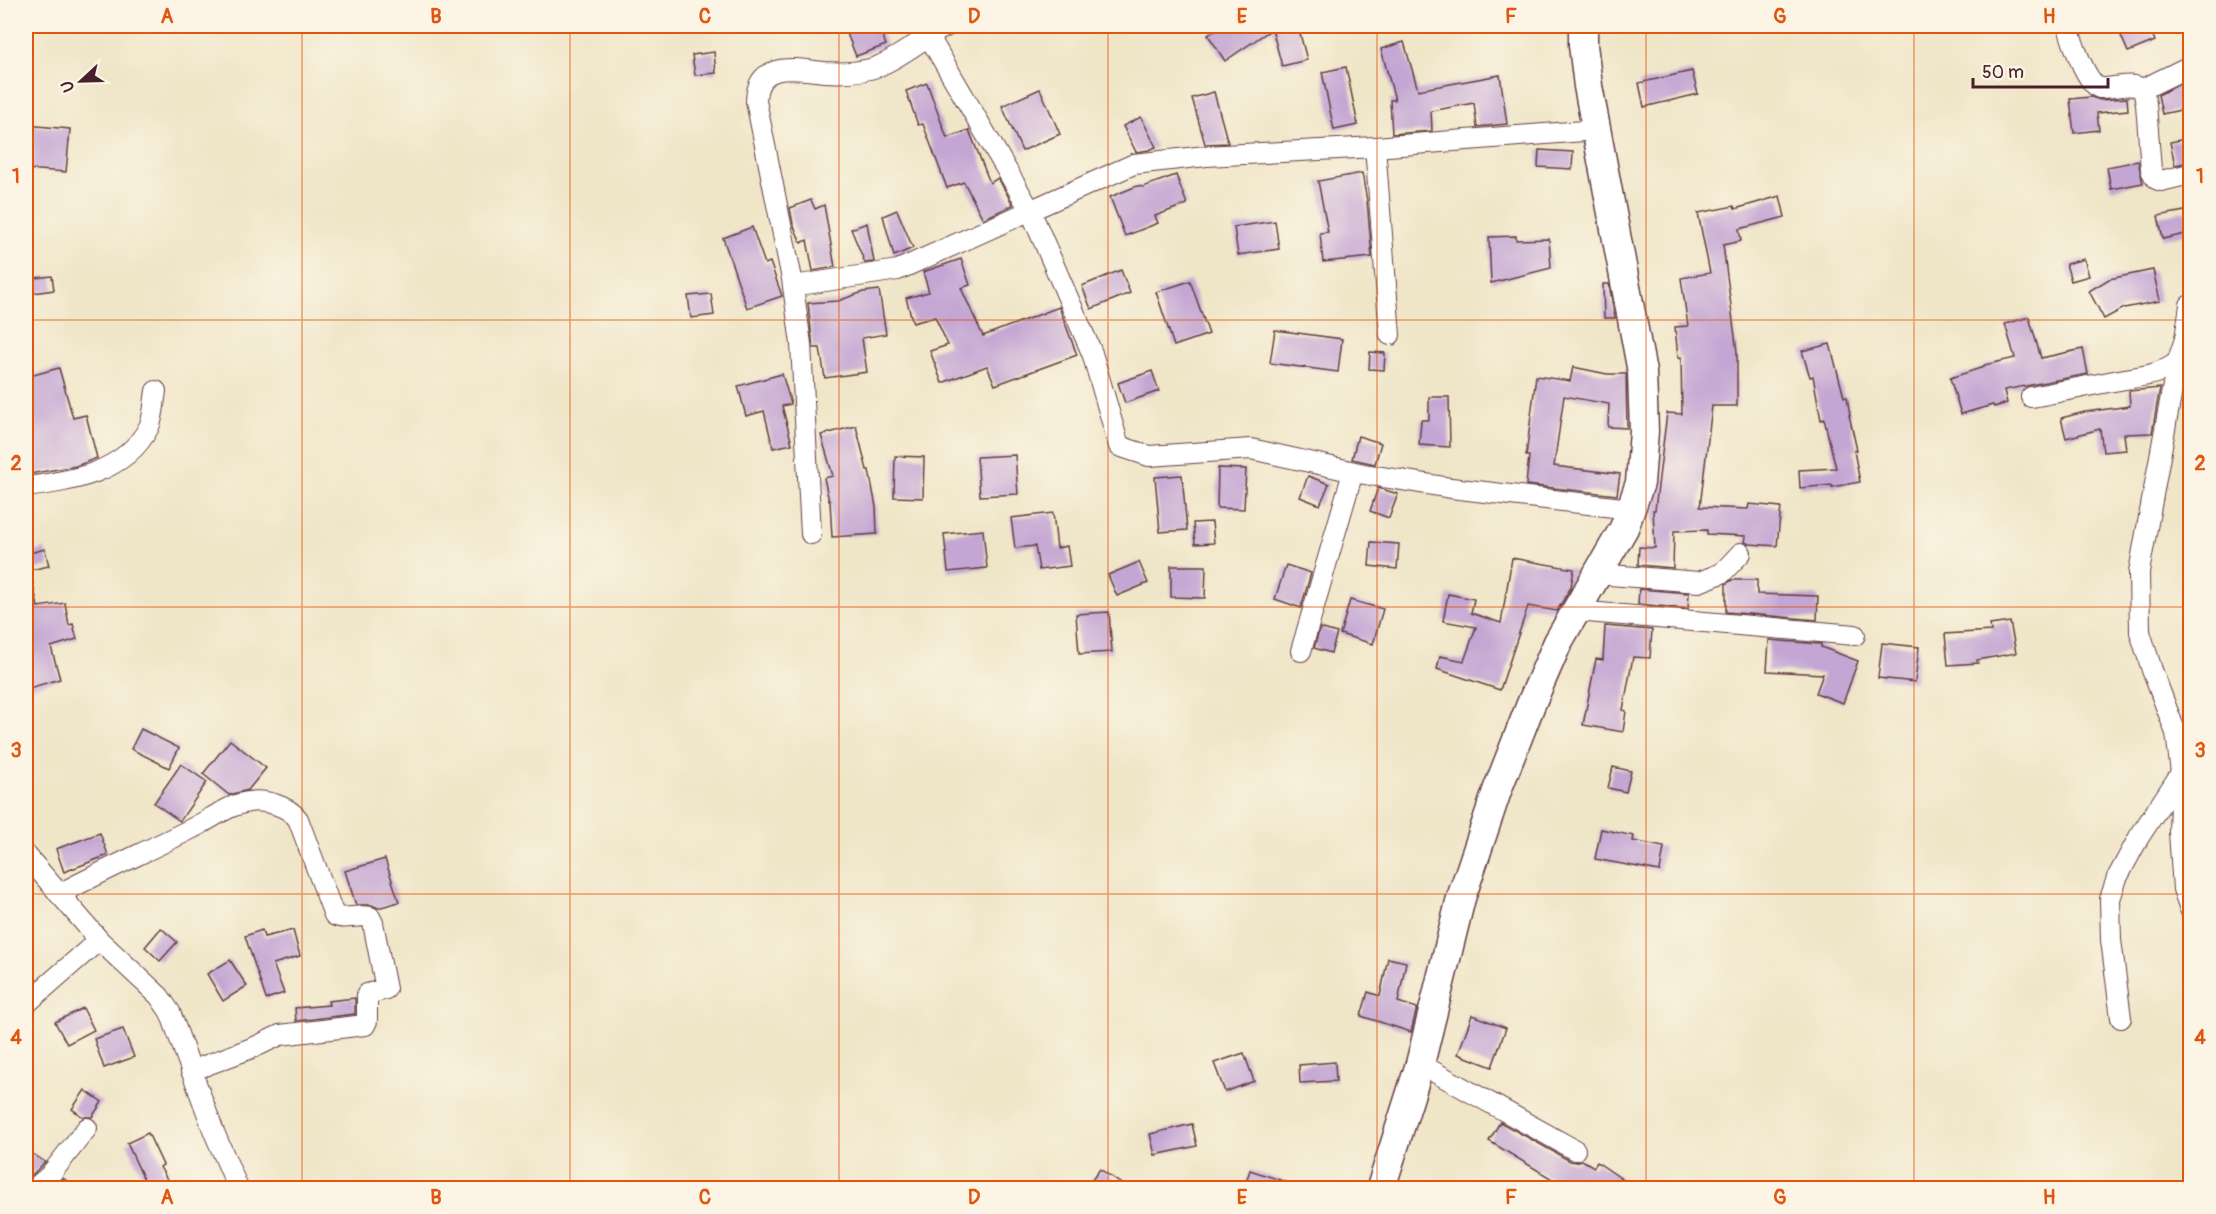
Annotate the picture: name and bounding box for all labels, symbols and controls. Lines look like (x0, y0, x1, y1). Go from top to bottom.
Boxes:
text: A (161, 4, 174, 29)
text: B (430, 4, 442, 29)
text: C (699, 4, 711, 29)
text: D (968, 4, 981, 29)
text: E (1237, 4, 1248, 29)
text: F (1505, 4, 1517, 29)
text: G (1773, 4, 1787, 29)
text: H (2043, 4, 2056, 29)
north arrow (51, 51, 111, 111)
scale bar (1973, 51, 2108, 89)
text: 50 m (1982, 61, 2024, 84)
text: U (57, 77, 79, 95)
text: 1 (12, 164, 20, 189)
text: 1 (2196, 164, 2204, 189)
text: 2 (10, 451, 22, 476)
text: 2 (2194, 451, 2206, 476)
text: 3 (10, 738, 22, 763)
text: 3 (2194, 738, 2206, 763)
text: 4 (10, 1025, 22, 1050)
text: 4 (2194, 1025, 2206, 1050)
text: A (161, 1185, 174, 1210)
text: B (430, 1185, 442, 1210)
text: C (699, 1185, 711, 1210)
text: D (968, 1185, 981, 1210)
text: E (1237, 1185, 1248, 1210)
text: F (1505, 1185, 1517, 1210)
text: G (1773, 1185, 1787, 1210)
text: H (2043, 1185, 2056, 1210)

